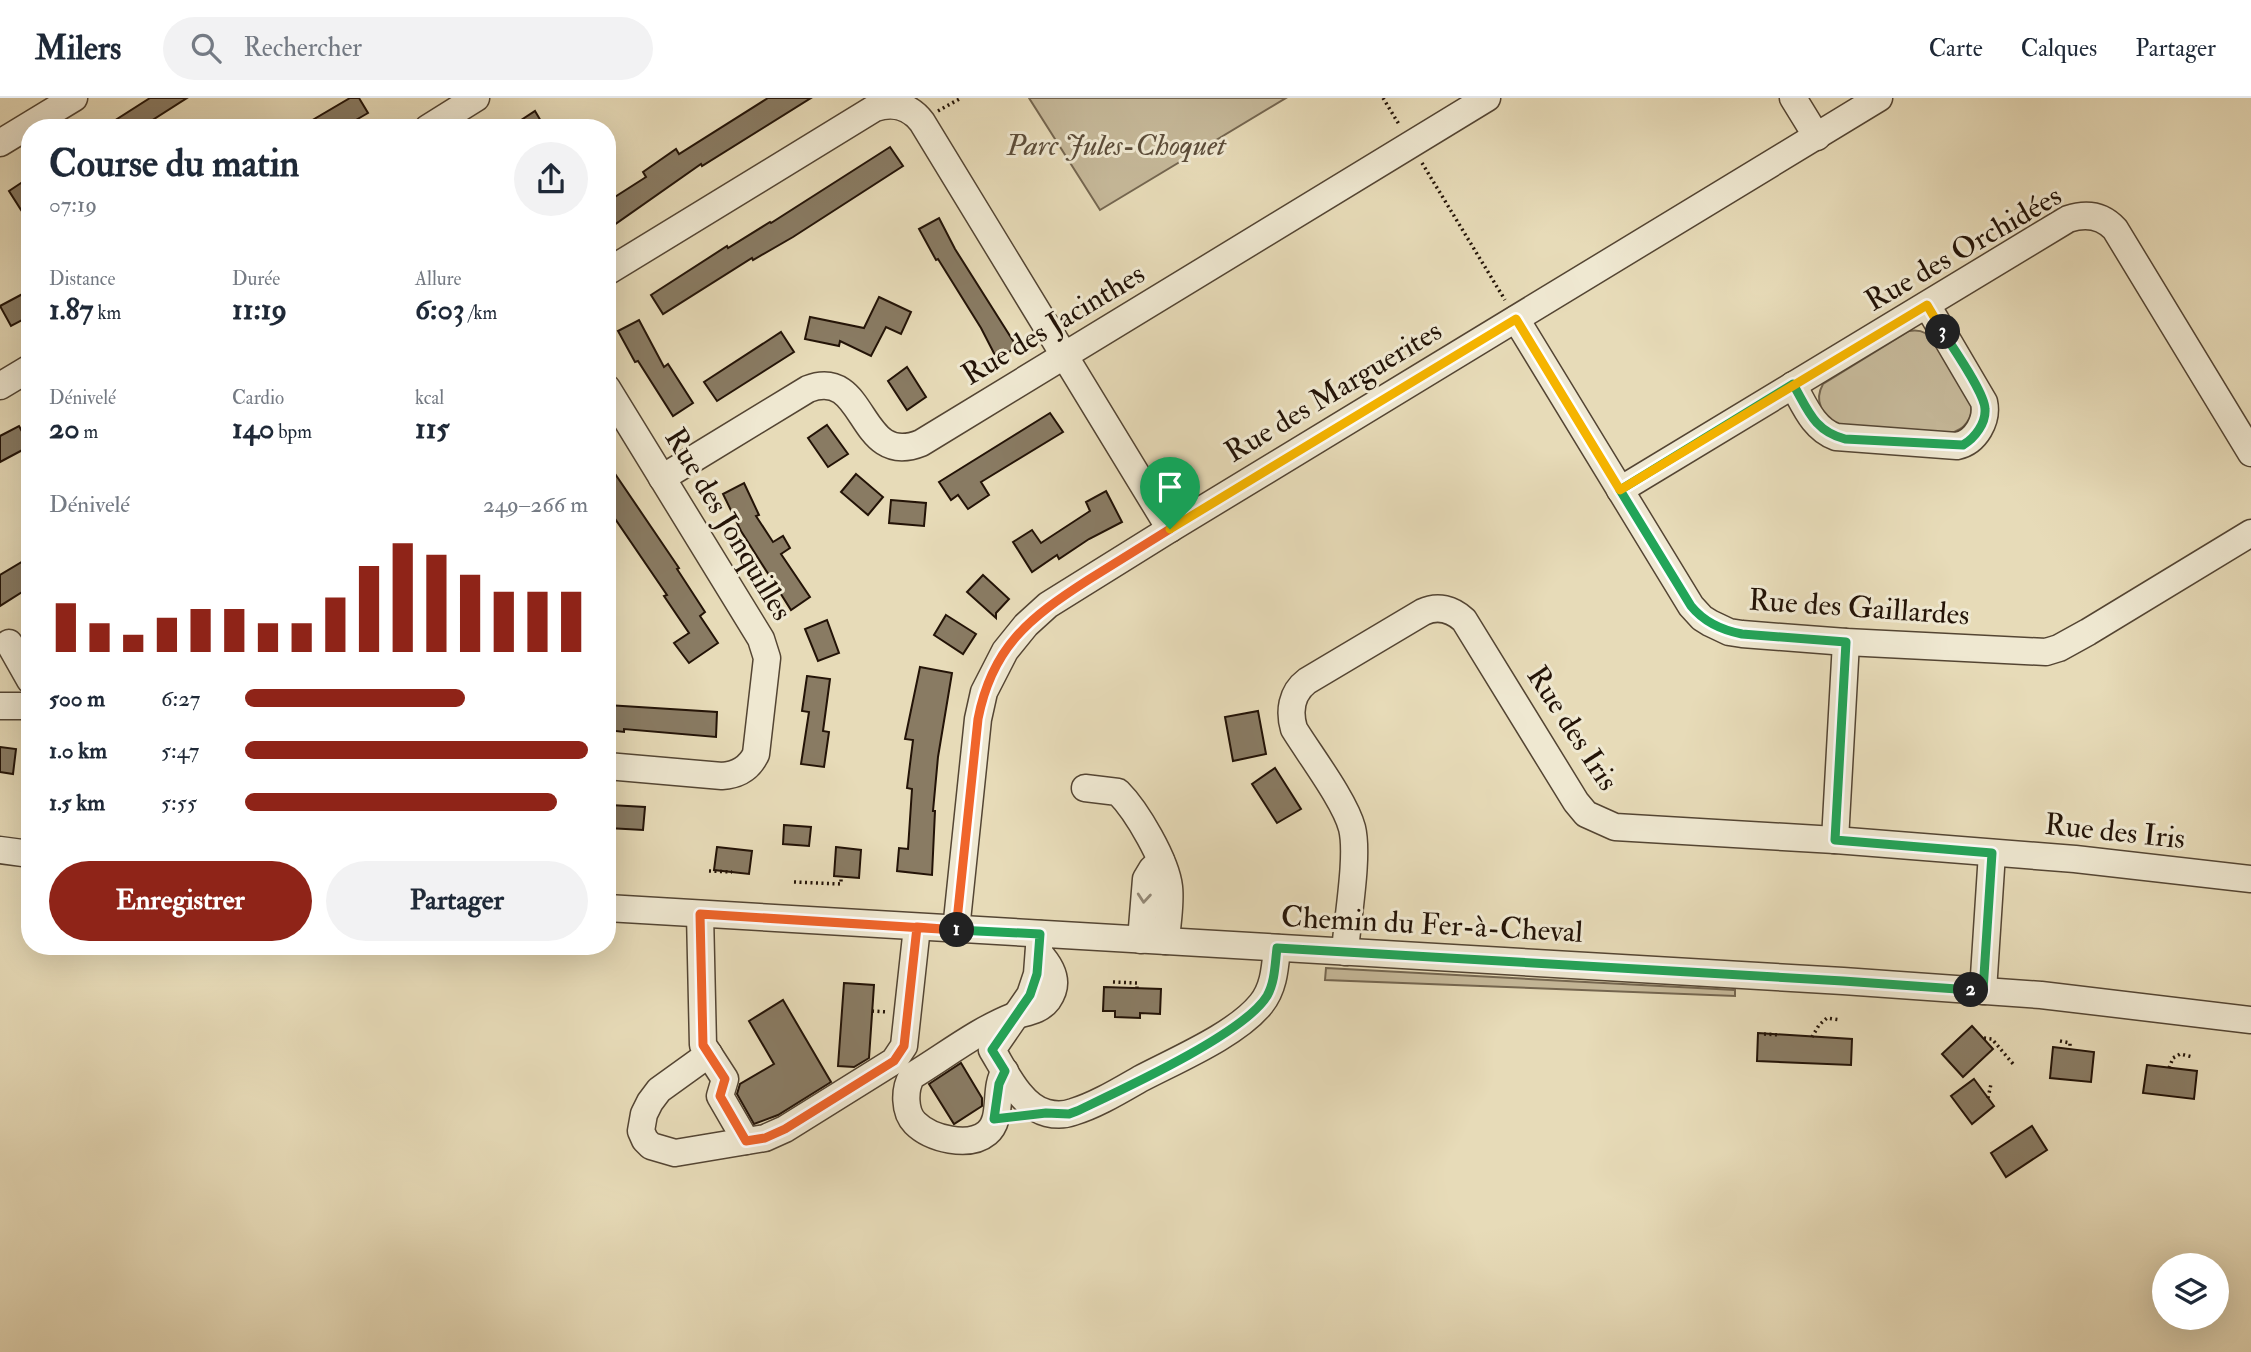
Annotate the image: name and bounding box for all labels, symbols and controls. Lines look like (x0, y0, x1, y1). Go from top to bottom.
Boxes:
search box (163, 17, 653, 80)
text: Milers (35, 28, 121, 69)
icon: search (187, 29, 225, 67)
text: Rechercher (243, 32, 362, 64)
text: Carte (1929, 33, 1983, 64)
text: Calques (2021, 33, 2097, 64)
text: Partager (2135, 33, 2216, 64)
park label: Parc Jules-Choquet (1005, 127, 1227, 164)
text: Course du matin (49, 140, 299, 188)
button: share (514, 142, 588, 216)
street label: Rue des Orchidées (1858, 177, 2068, 320)
text: 07:19 (49, 190, 97, 219)
street label: Rue des Jacinthes (955, 255, 1151, 394)
text: Distance (49, 267, 115, 291)
text: Durée (232, 267, 280, 291)
text: Allure (415, 267, 462, 291)
text: 1.87 (49, 291, 93, 328)
text: 11:19 (232, 291, 287, 328)
text: 6:03 (415, 291, 464, 328)
text: km (93, 301, 121, 325)
text: /km (464, 301, 497, 325)
street label: Rue des Marguerites (1218, 312, 1448, 471)
pin: 3 (1926, 314, 1960, 350)
text: 3 (1939, 319, 1946, 343)
text: Dénivelé (49, 386, 116, 410)
text: Cardio (232, 386, 284, 410)
text: kcal (415, 386, 444, 410)
text: 20 (49, 410, 80, 447)
text: 140 (232, 410, 274, 447)
text: 115 (415, 410, 450, 447)
text: m (80, 420, 98, 444)
text: bpm (274, 420, 312, 444)
street label: Rue des Jonquilles (657, 421, 801, 627)
pin (1140, 457, 1200, 529)
icon: arrive (1151, 468, 1189, 506)
text: Dénivelé (49, 490, 130, 519)
text: 249–266 m (483, 490, 588, 519)
street label: Rue des Gaillardes (1747, 581, 1971, 634)
street label: Rue des Iris (1519, 659, 1626, 797)
text: 500 m (49, 684, 105, 713)
text: 6:27 (161, 684, 200, 713)
text: 1.0 km (49, 736, 107, 765)
text: 5:47 (161, 736, 199, 765)
text: 1.5 km (49, 788, 105, 817)
text: 5:55 (161, 788, 197, 817)
street label: Rue des Iris (2043, 806, 2187, 857)
button: Enregistrer (49, 861, 312, 941)
button: Partager (326, 861, 588, 941)
one-way arrow (1137, 892, 1152, 903)
street label: Chemin du Fer-à-Cheval (1280, 898, 1584, 951)
pin: 1 (940, 912, 974, 948)
text: 1 (953, 917, 960, 941)
pin: 2 (1954, 972, 1988, 1008)
text: 2 (1966, 977, 1975, 1001)
map controls (2152, 1253, 2229, 1330)
button: layers (2152, 1253, 2229, 1330)

